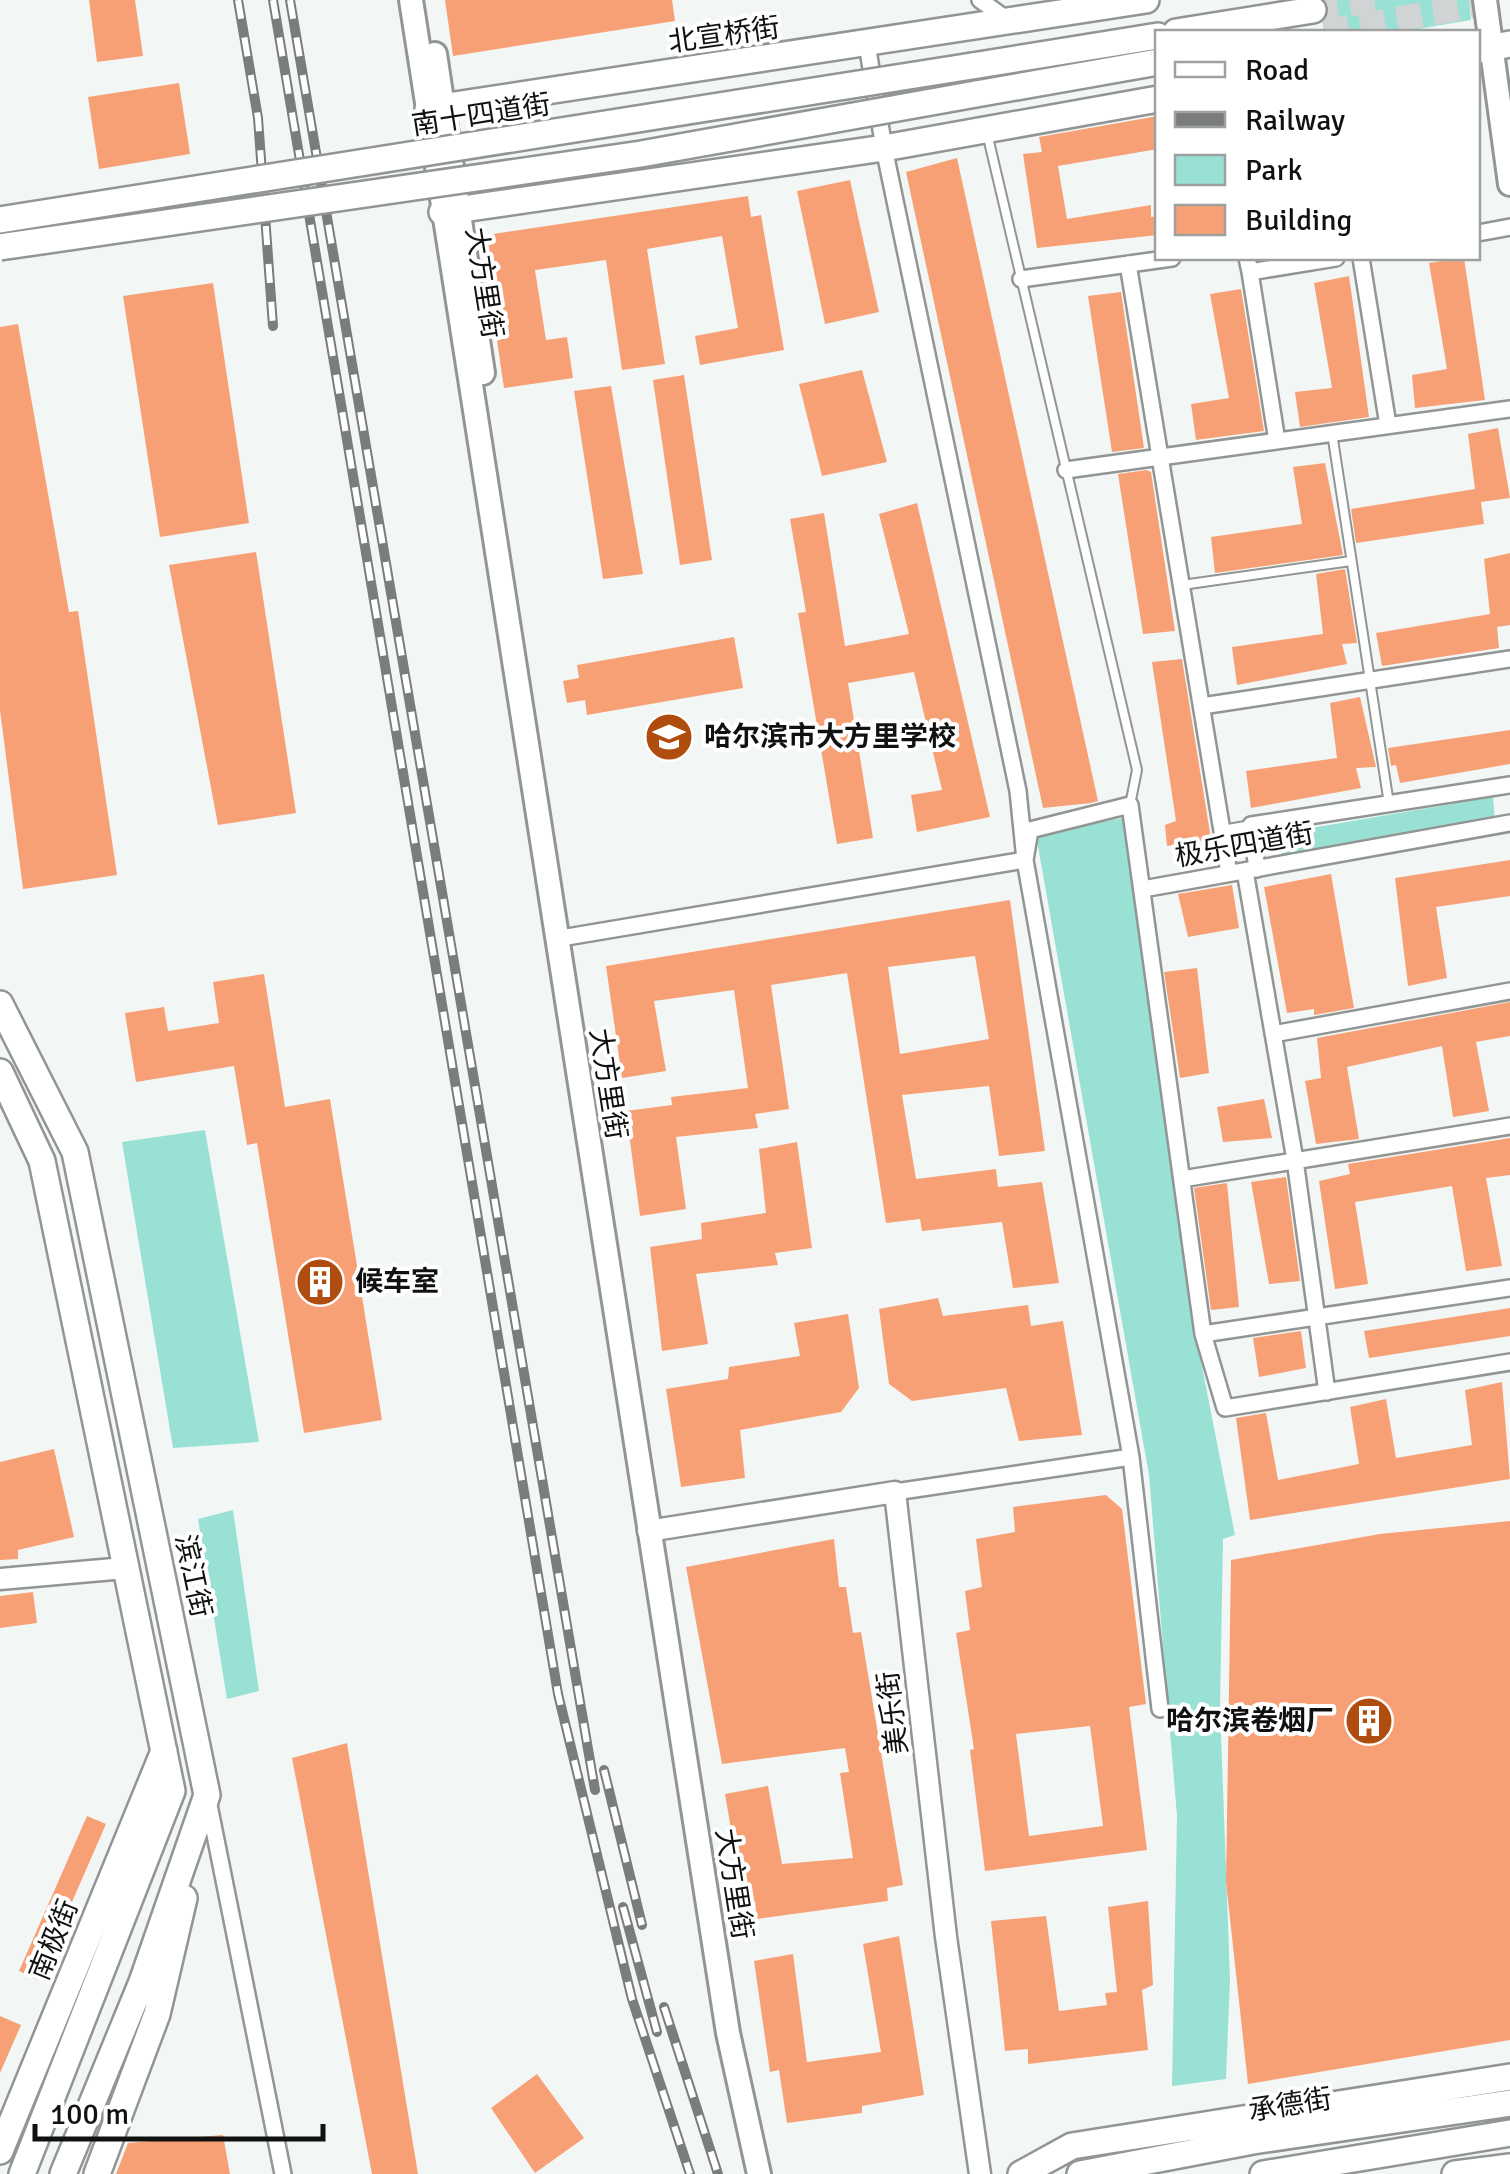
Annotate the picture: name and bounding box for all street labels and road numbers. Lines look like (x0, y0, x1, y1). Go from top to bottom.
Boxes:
street label: 北宣桥街 (666, 10, 782, 60)
street label: 南十四道街 (409, 87, 553, 143)
street label: 大方里街 (458, 225, 510, 341)
street label: 极乐四道街 (1172, 816, 1316, 874)
street label: 大方里街 (582, 1026, 634, 1142)
street label: 滨江街 (168, 1531, 218, 1621)
street label: 美乐街 (871, 1669, 915, 1757)
street label: 大方里街 (708, 1826, 760, 1942)
street label: 南极街 (23, 1895, 85, 1985)
street label: 承德街 (1246, 2082, 1334, 2128)

